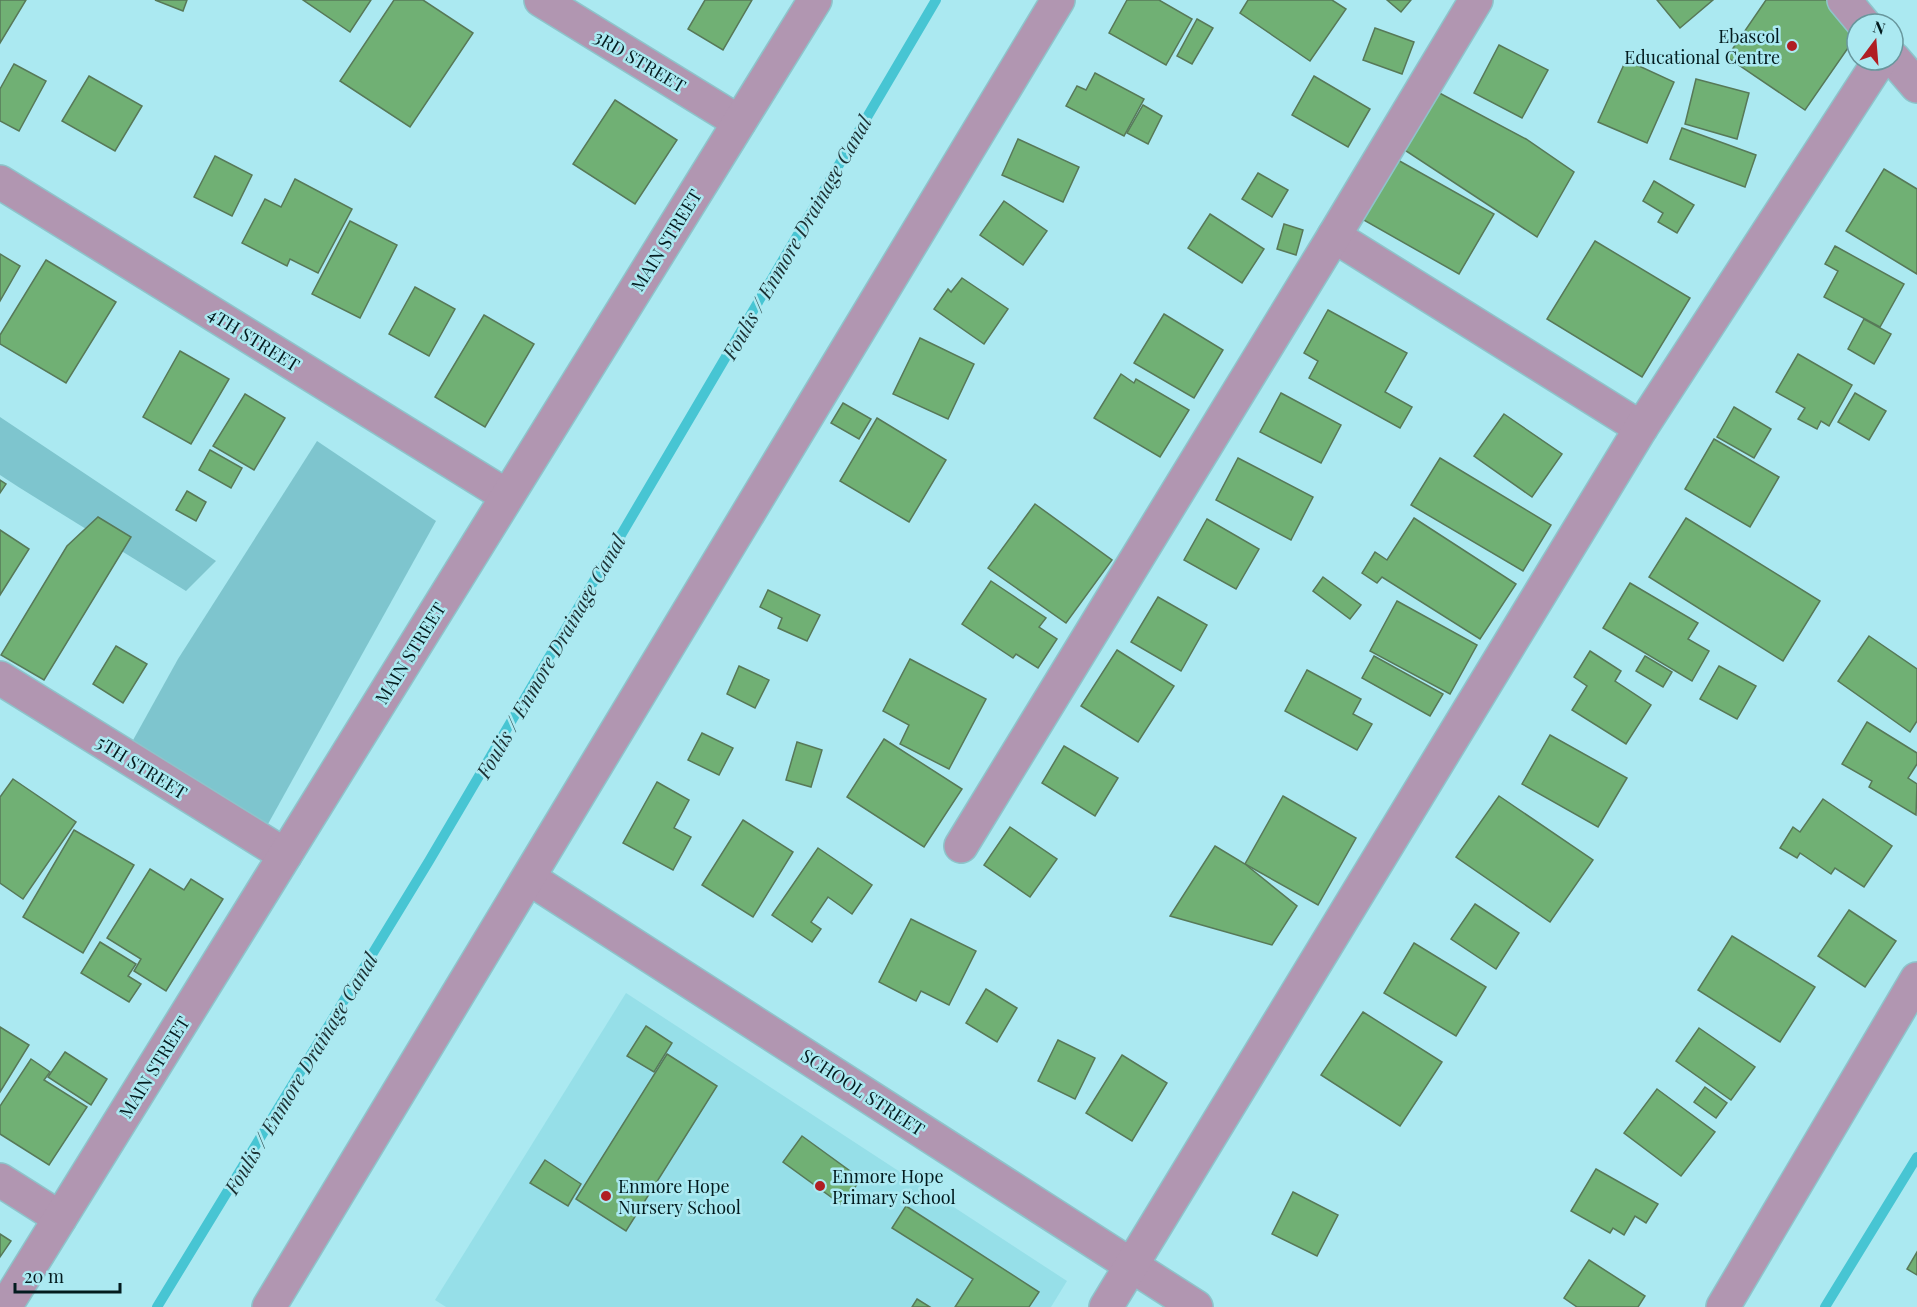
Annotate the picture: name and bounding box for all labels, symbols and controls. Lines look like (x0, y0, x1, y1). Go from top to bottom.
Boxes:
north arrow (1845, 12, 1905, 72)
text: N (1871, 15, 1888, 39)
street label: 3RD STREET (590, 24, 690, 98)
place label: Ebascol Educational Centre (1624, 24, 1780, 69)
marker: Ebascol Educational Centre (1785, 39, 1799, 53)
water label: Foulis / Enmore Drainage Canal (715, 109, 878, 365)
street label: MAIN STREET (625, 185, 707, 295)
street label: 4TH STREET (204, 301, 304, 377)
water label: Foulis / Enmore Drainage Canal (469, 528, 632, 784)
street label: MAIN STREET (369, 598, 451, 708)
street label: 5TH STREET (92, 730, 192, 804)
water label: Foulis / Enmore Drainage Canal (217, 946, 384, 1200)
street label: MAIN STREET (113, 1012, 195, 1122)
street label: SCHOOL STREET (797, 1043, 929, 1141)
place label: Enmore Hope Primary School (832, 1164, 956, 1209)
place label: Enmore Hope Nursery School (618, 1174, 741, 1219)
marker: Enmore Hope Primary School (813, 1179, 827, 1193)
marker: Enmore Hope Nursery School (599, 1189, 613, 1203)
scale bar (15, 1256, 120, 1294)
text: 20 m (24, 1264, 64, 1288)

